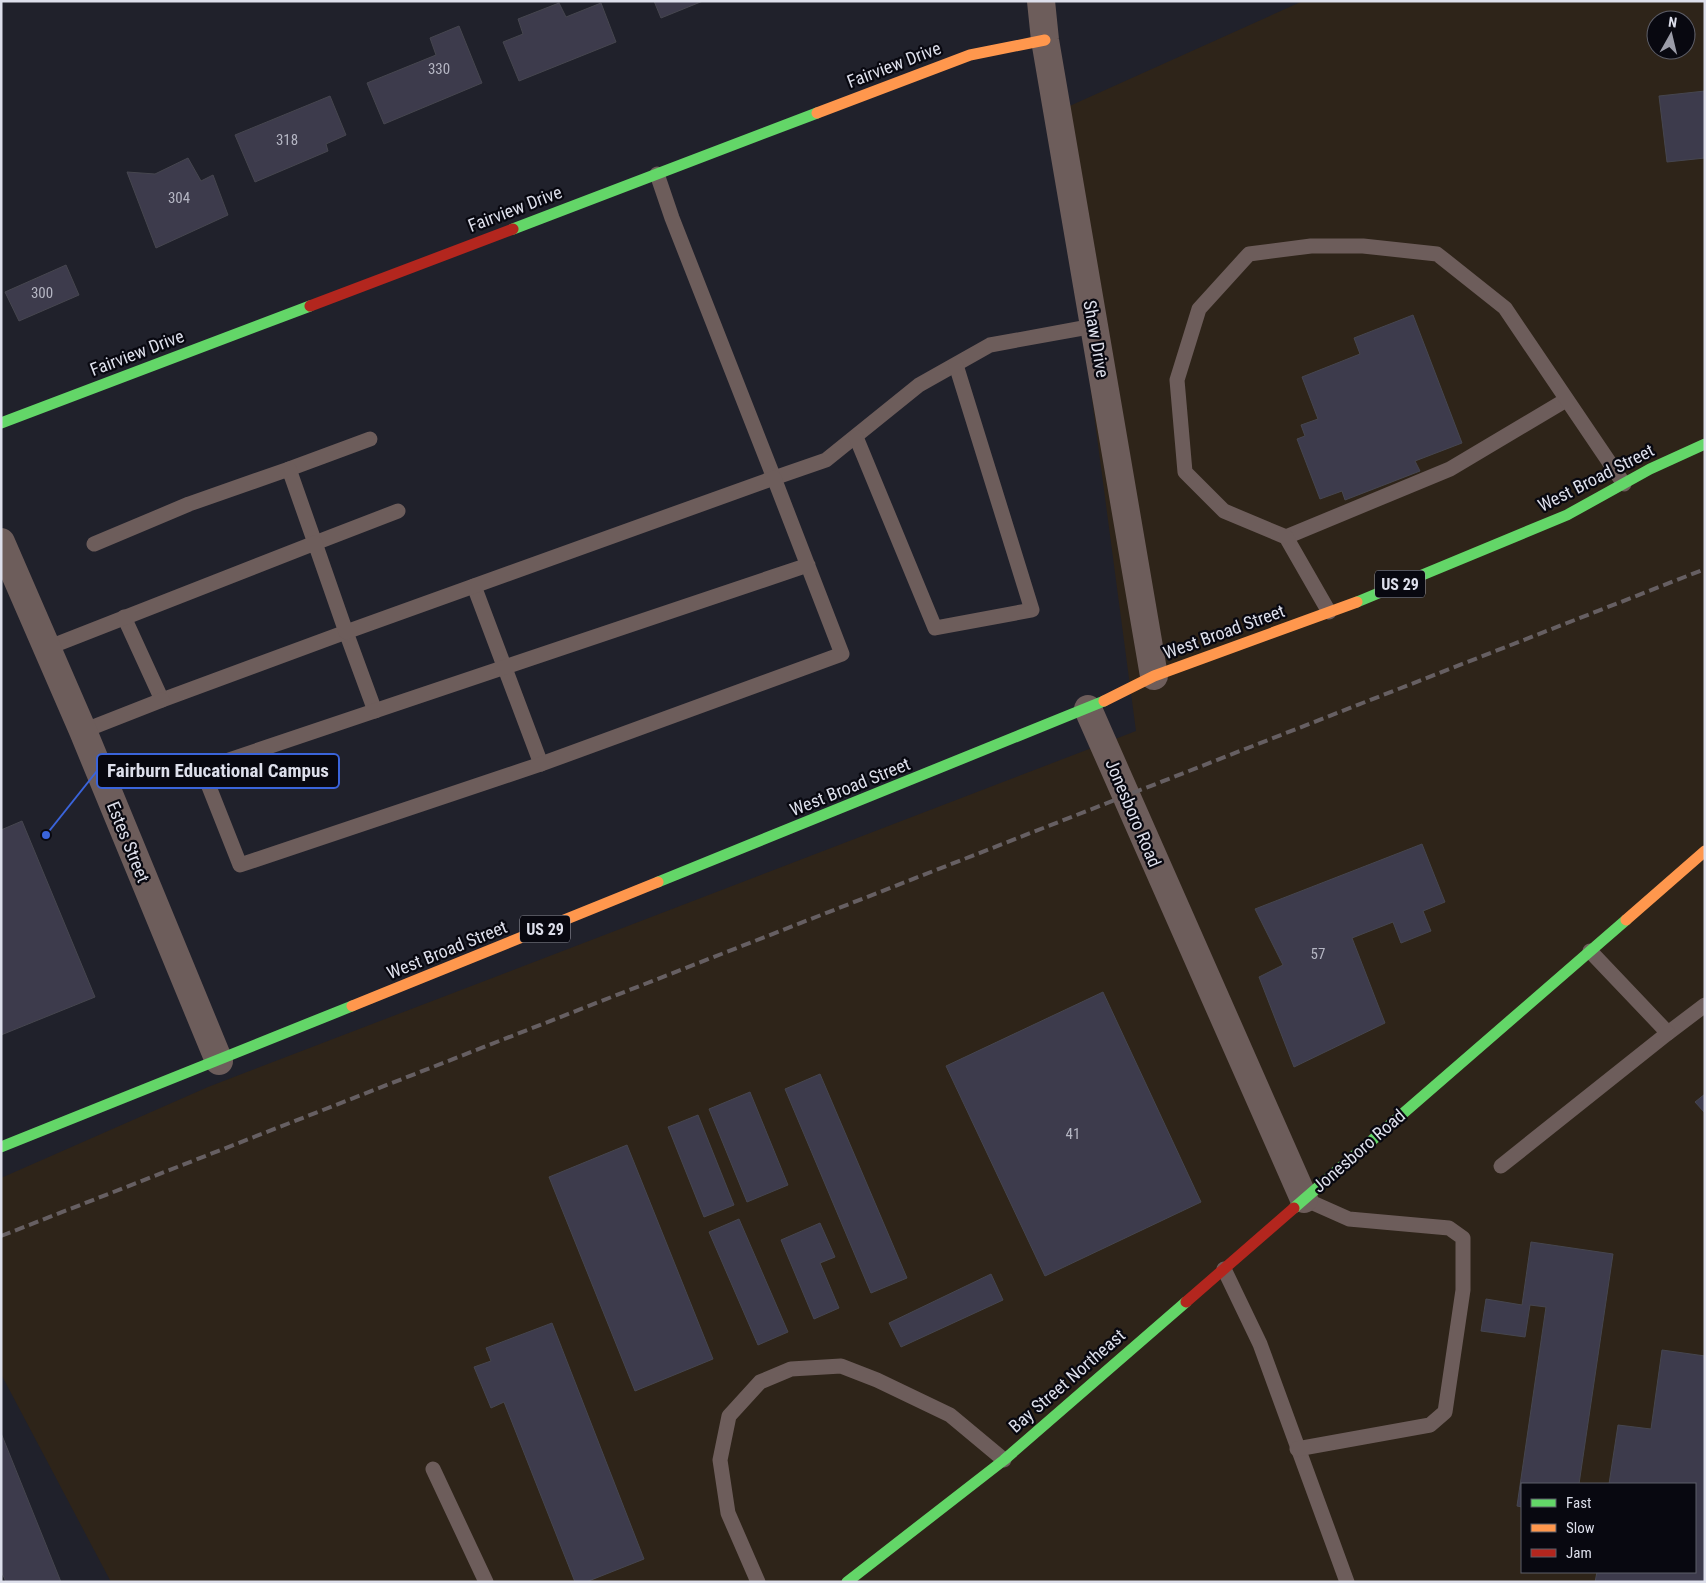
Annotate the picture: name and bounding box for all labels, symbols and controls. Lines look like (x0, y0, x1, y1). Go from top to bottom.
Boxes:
north arrow (1646, 10, 1696, 60)
text: N (1667, 14, 1678, 31)
street label: Fairview Drive (844, 37, 944, 92)
house number: 330 (428, 60, 450, 78)
house number: 318 (276, 131, 298, 149)
street label: Fairview Drive (465, 181, 565, 236)
house number: 304 (168, 189, 190, 207)
house number: 300 (31, 284, 53, 302)
street label: Shaw Drive (1079, 298, 1114, 379)
street label: Fairview Drive (87, 325, 187, 380)
street label: West Broad Street (1534, 439, 1657, 516)
road number: US 29 (1375, 570, 1425, 598)
street label: West Broad Street (1160, 600, 1287, 663)
street label: West Broad Street (787, 753, 913, 820)
callout: Fairburn Educational Campus (97, 754, 339, 788)
street label: Jonesboro Road (1101, 755, 1166, 870)
text: Fairburn Educational Campus (107, 759, 329, 782)
street label: Estes Street (103, 798, 154, 885)
street label: West Broad Street (384, 916, 510, 983)
road number: US 29 (520, 916, 570, 942)
house number: 57 (1311, 945, 1325, 963)
street label: Jonesboro Road (1308, 1105, 1409, 1196)
house number: 41 (1066, 1125, 1080, 1143)
street label: Bay Street Northeast (1004, 1324, 1129, 1437)
legend (1521, 1483, 1696, 1573)
text: Fast (1566, 1494, 1591, 1512)
text: Slow (1566, 1519, 1595, 1537)
text: Jam (1566, 1544, 1592, 1562)

